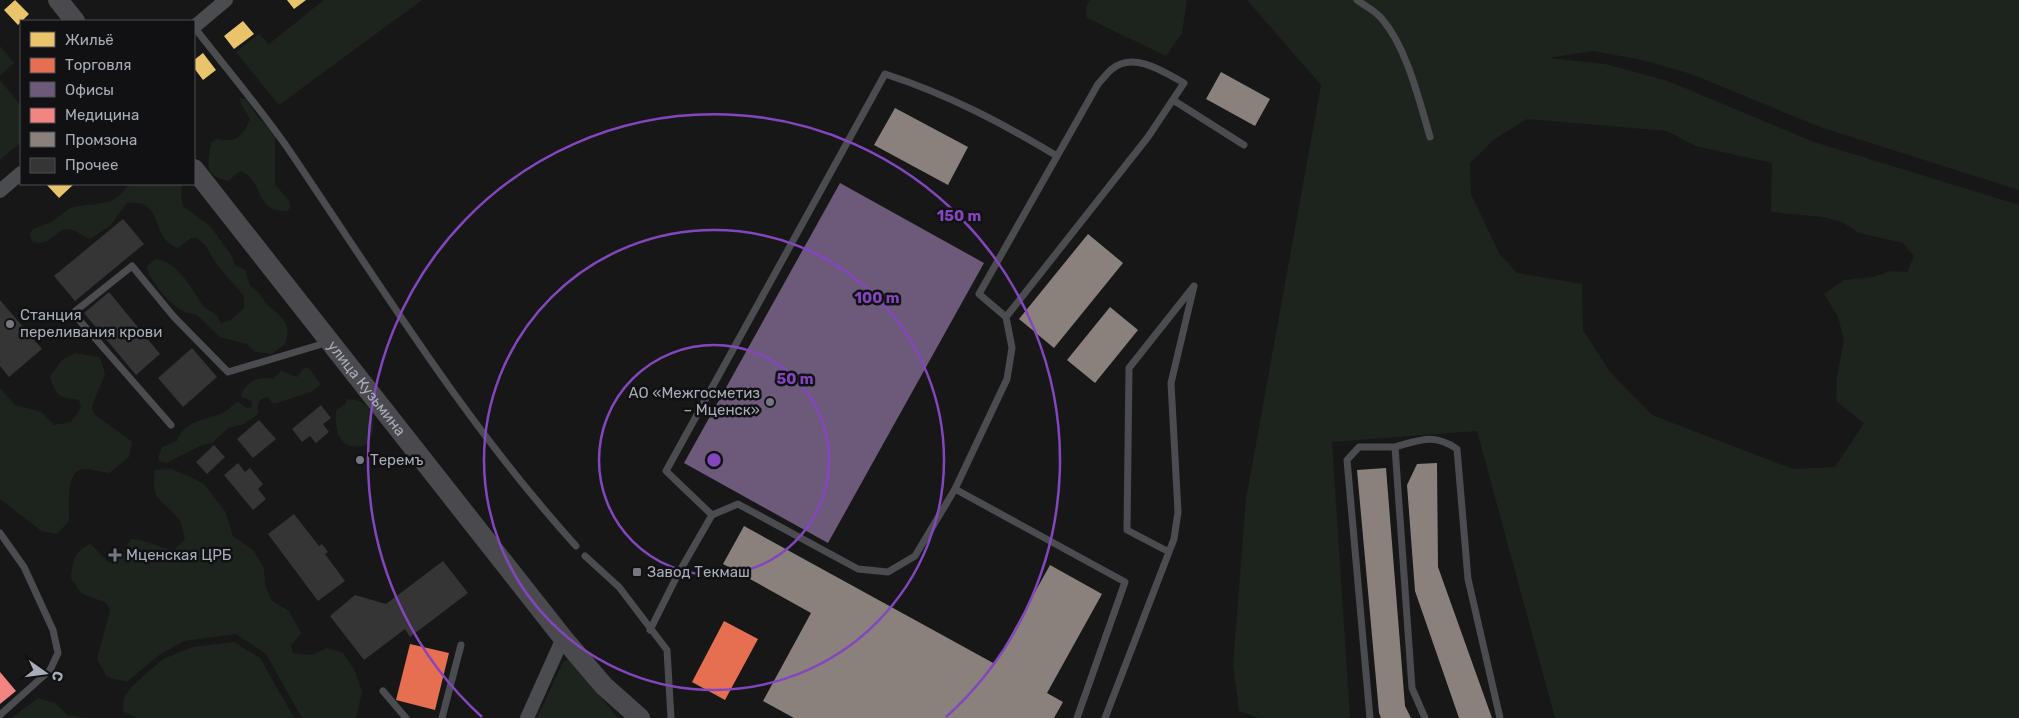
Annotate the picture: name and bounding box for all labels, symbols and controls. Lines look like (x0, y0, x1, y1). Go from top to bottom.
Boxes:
legend (20, 20, 195, 185)
text: Жильё (65, 31, 114, 49)
text: Торговля (65, 56, 131, 74)
text: Офисы (65, 81, 114, 99)
text: Медицина (65, 106, 139, 124)
text: Промзона (65, 131, 137, 149)
text: Прочее (65, 156, 118, 174)
text: 150 m (937, 207, 981, 225)
text: 100 m (855, 289, 899, 307)
place label: Станция переливания крови (20, 306, 162, 341)
marker: Станция переливания крови (4, 318, 16, 330)
street label: улица Кузьмина (324, 337, 409, 439)
text: 50 m (777, 370, 813, 388)
place label: АО «Межгосметиз – Мценск» (628, 384, 760, 419)
marker: АО «Межгосметиз – Мценск» (764, 396, 776, 408)
place label: Теремъ (370, 451, 424, 469)
centre of rings (705, 451, 723, 469)
marker: Теремъ (354, 454, 366, 466)
place label: Мценская ЦРБ (126, 546, 232, 564)
marker: Мценская ЦРБ (108, 548, 122, 562)
place label: Завод Текмаш (647, 563, 750, 581)
marker: Завод Текмаш (631, 566, 643, 578)
north arrow (20, 648, 70, 698)
text: С (48, 669, 67, 683)

